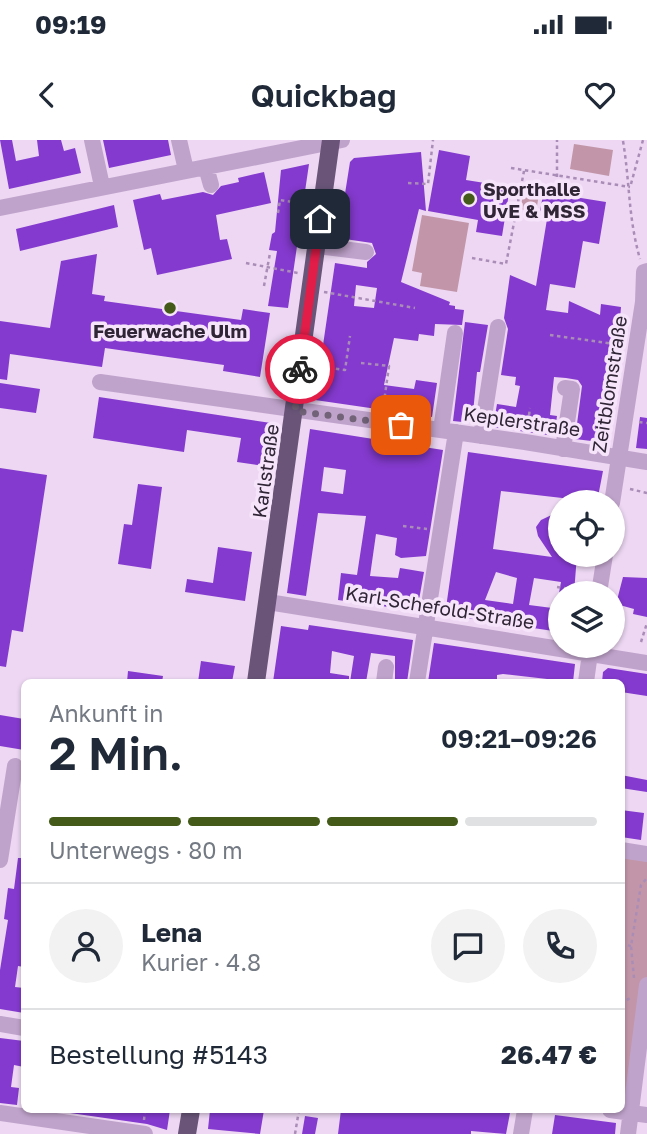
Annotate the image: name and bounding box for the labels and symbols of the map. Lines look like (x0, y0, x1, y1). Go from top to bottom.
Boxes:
place label: Sporthalle UvE & MSS (483, 177, 586, 222)
pin (290, 189, 350, 249)
marker: Sporthalle UvE & MSS (461, 191, 477, 207)
marker: Feuerwache Ulm (162, 300, 178, 316)
street label: Zeitblomstraße (587, 314, 631, 454)
place label: Feuerwache Ulm (93, 319, 247, 342)
courier (265, 334, 335, 404)
pin (371, 395, 431, 455)
street label: Keplerstraße (462, 401, 582, 441)
street label: Karlstraße (247, 422, 283, 520)
street label: Karl-Schefold-Straße (344, 581, 536, 633)

